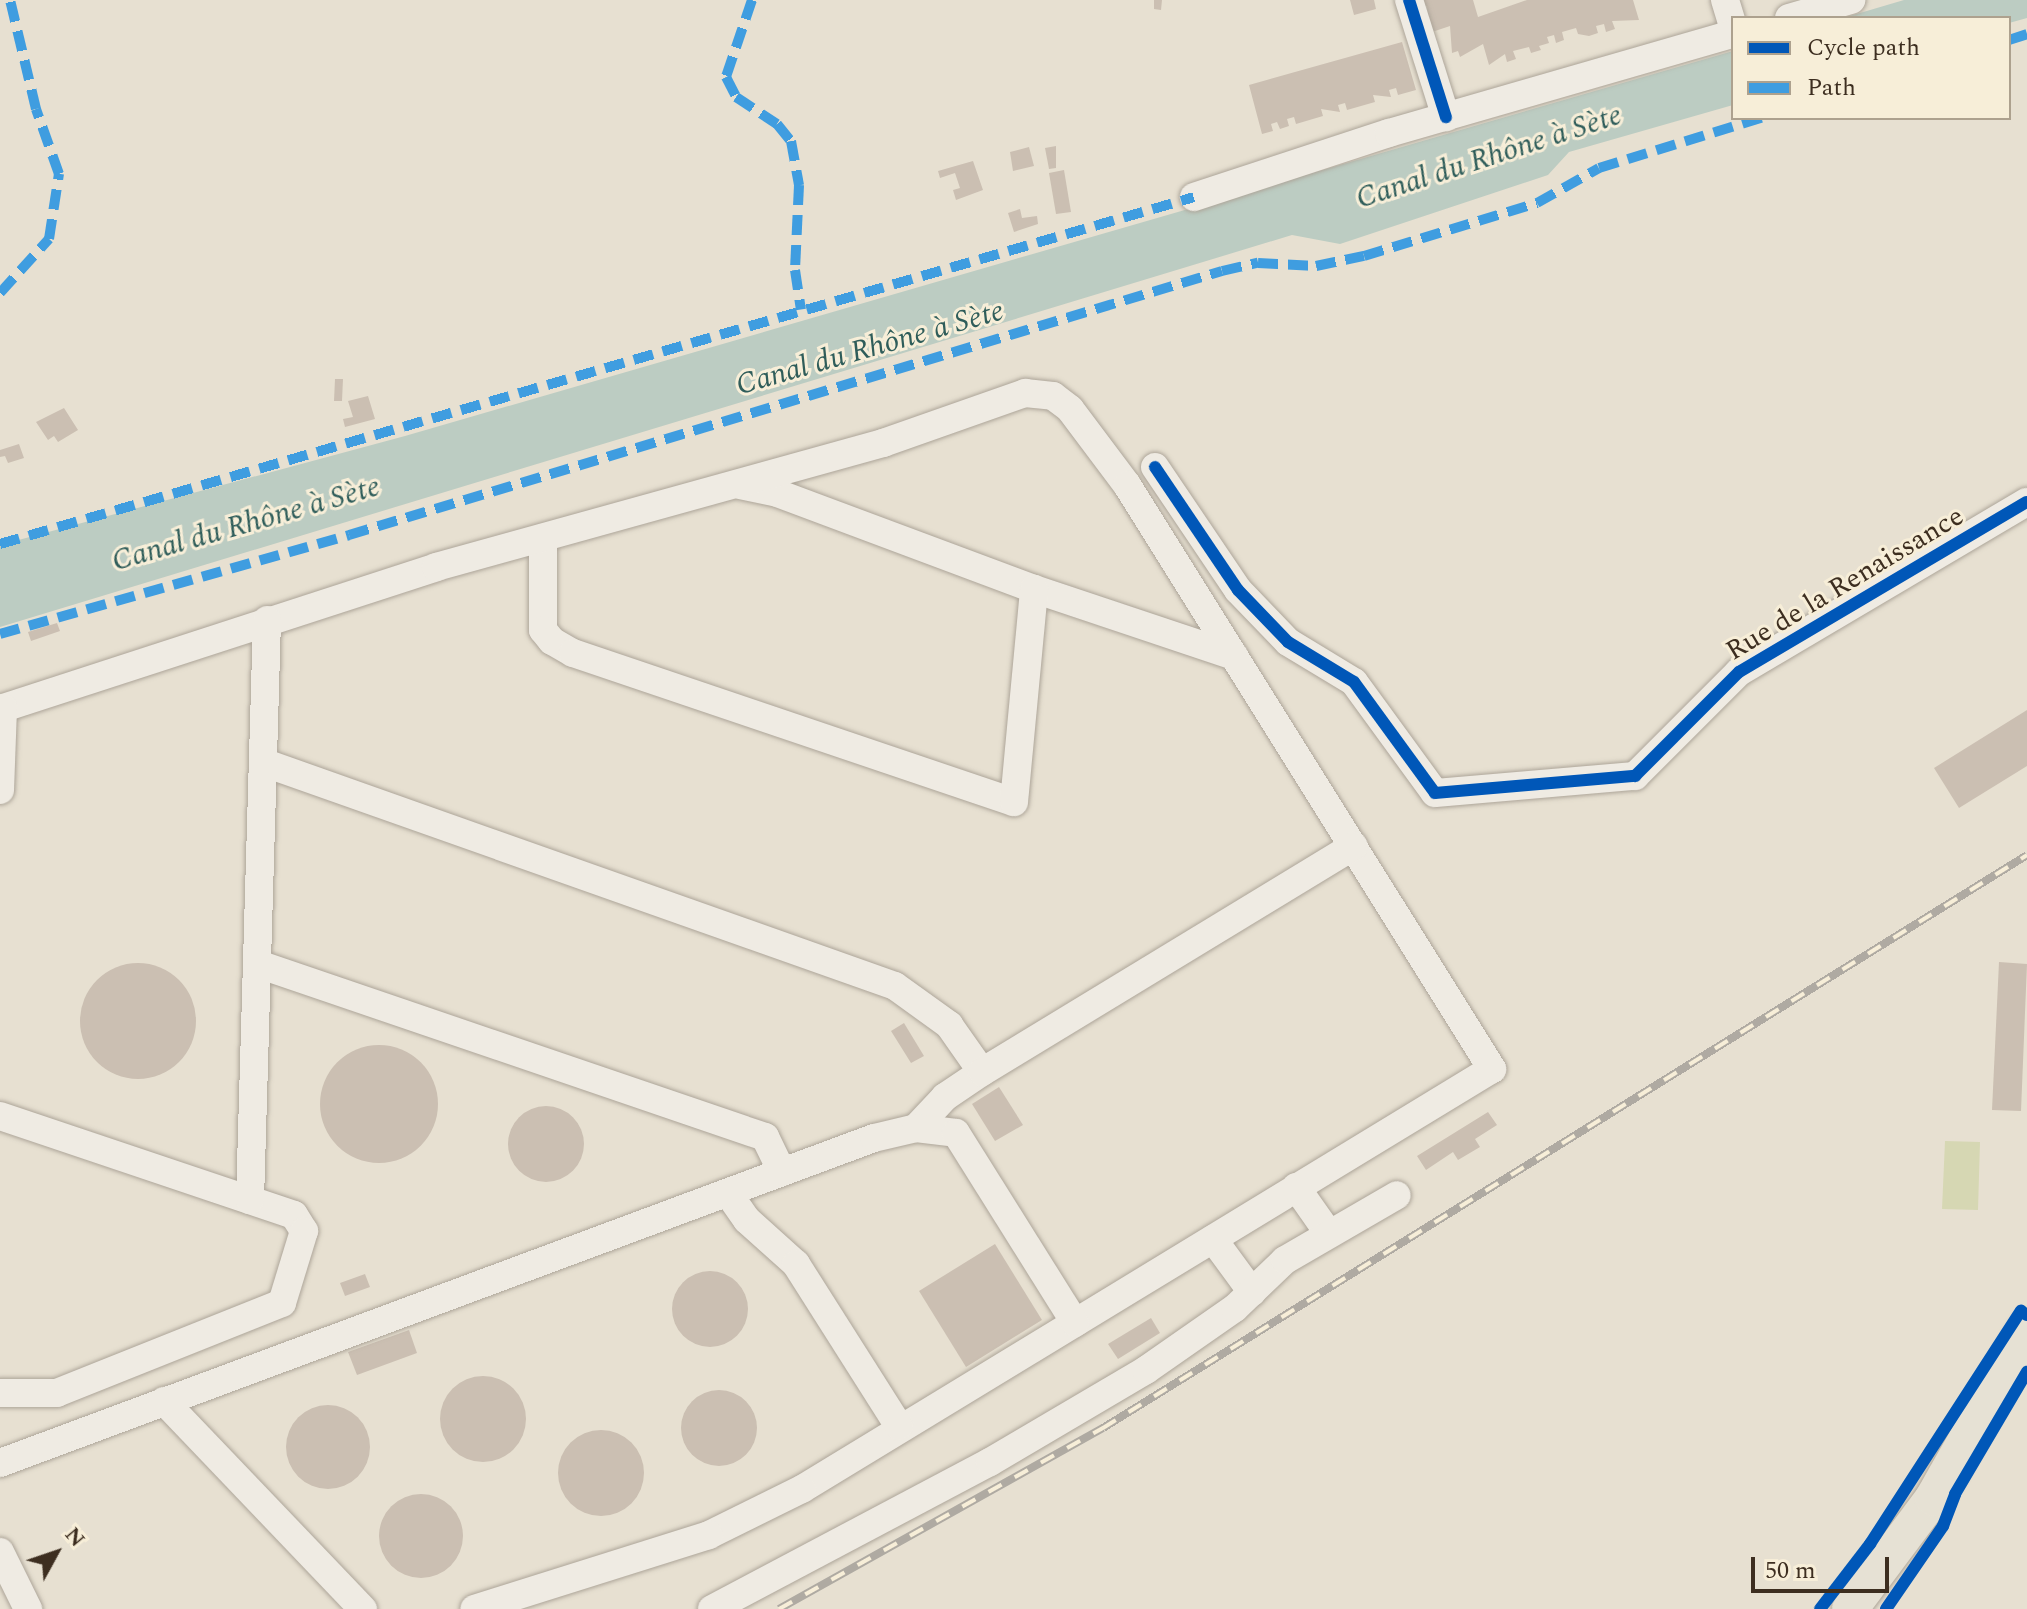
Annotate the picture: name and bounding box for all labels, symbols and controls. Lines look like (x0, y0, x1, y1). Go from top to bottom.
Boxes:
legend (1731, 16, 2011, 120)
text: Cycle path (1807, 30, 1920, 66)
text: Path (1807, 70, 1856, 106)
water label: Canal du Rhône à Sète (1352, 97, 1626, 217)
water label: Canal du Rhône à Sète (732, 292, 1008, 404)
water label: Canal du Rhône à Sète (108, 468, 384, 580)
street label: Rue de la Renaissance (1720, 500, 1970, 668)
north arrow (16, 1513, 96, 1593)
text: N (56, 1520, 93, 1555)
scale bar (1755, 1541, 1893, 1591)
text: 50 m (1765, 1553, 1816, 1589)

